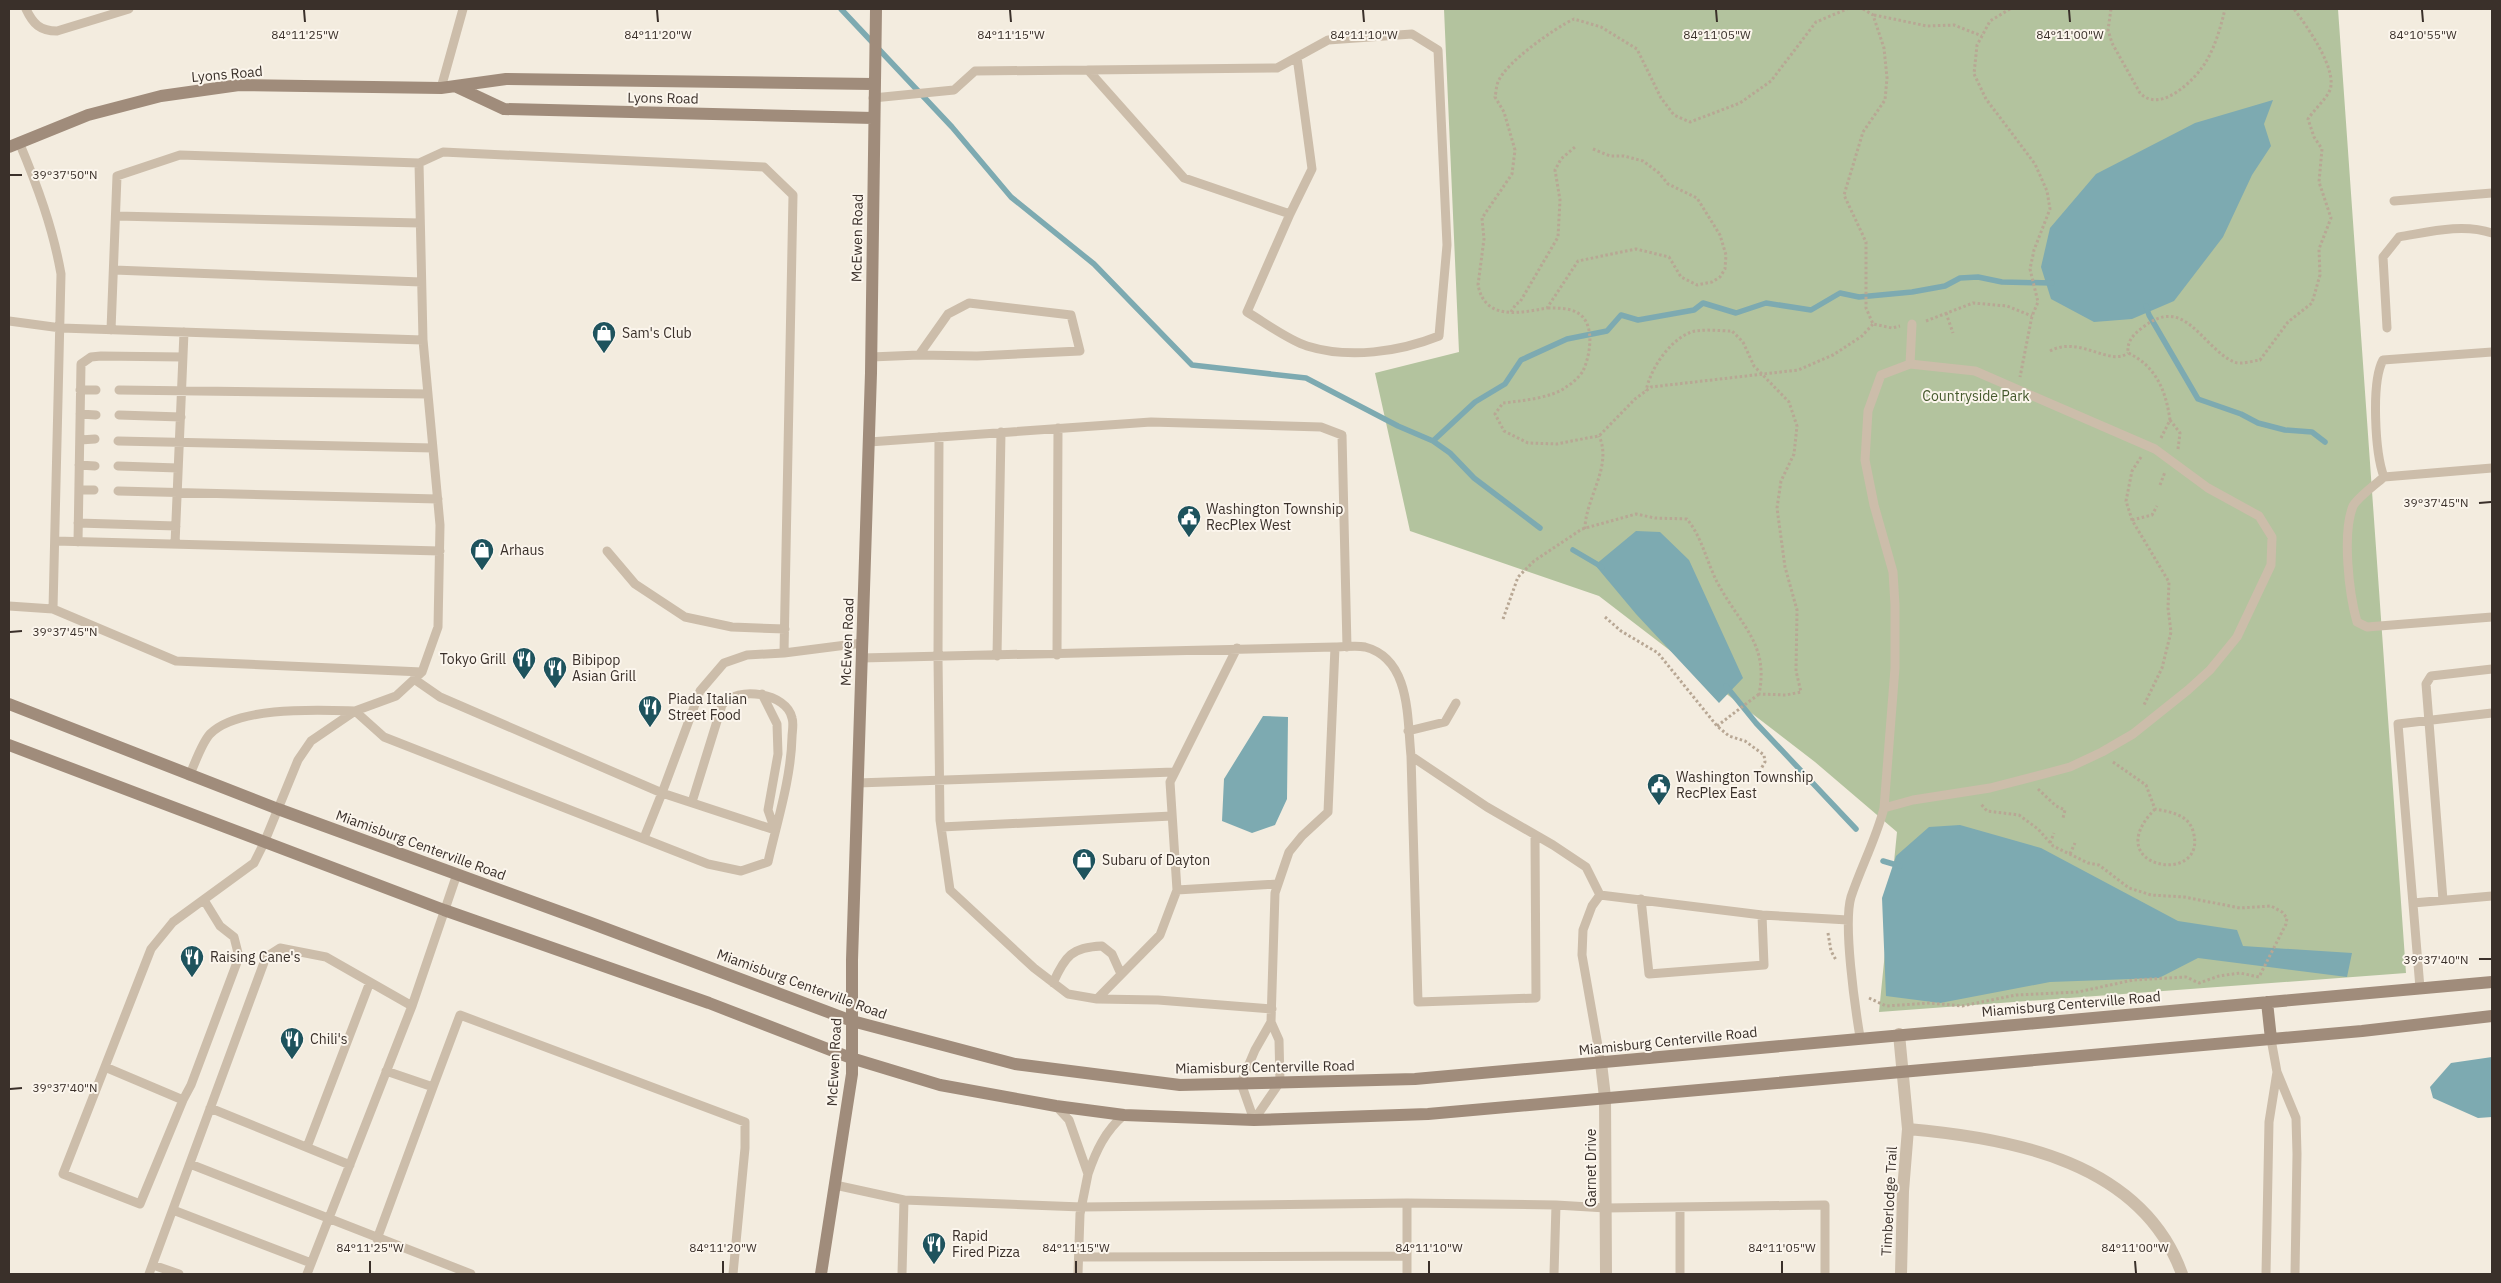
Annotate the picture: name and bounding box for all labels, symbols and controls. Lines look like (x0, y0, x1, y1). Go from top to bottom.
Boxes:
text: 84°11'25"W (271, 27, 339, 42)
text: 84°11'20"W (624, 27, 692, 42)
text: 84°11'15"W (977, 27, 1045, 42)
text: 84°11'10"W (1330, 27, 1398, 42)
text: 84°11'05"W (1683, 27, 1751, 42)
text: 84°11'00"W (2036, 27, 2104, 42)
text: 84°10'55"W (2389, 27, 2457, 42)
street label: Lyons Road (191, 62, 263, 86)
street label: Lyons Road (627, 88, 699, 108)
text: 39°37'50"N (32, 167, 98, 182)
street label: McEwen Road (847, 194, 867, 282)
shop icon: Sam's Club (591, 320, 617, 354)
place label: Sam's Club (622, 324, 692, 342)
park label: Countryside Park (1922, 387, 2030, 405)
text: 39°37'45"N (2403, 495, 2469, 510)
place label: Washington Township RecPlex West (1206, 500, 1343, 534)
public building icon: Washington Township RecPlex West (1176, 504, 1202, 538)
shop icon: Arhaus (469, 537, 495, 571)
place label: Arhaus (500, 541, 544, 559)
street label: McEwen Road (836, 598, 858, 686)
text: 39°37'45"N (32, 624, 98, 639)
restaurant icon: Tokyo Grill (511, 646, 537, 680)
place label: Tokyo Grill (440, 650, 506, 668)
place label: Bibipop Asian Grill (572, 651, 636, 685)
restaurant icon: Bibipop Asian Grill (542, 655, 568, 689)
place label: Piada Italian Street Food (668, 690, 747, 724)
restaurant icon: Piada Italian Street Food (637, 694, 663, 728)
place label: Washington Township RecPlex East (1676, 768, 1813, 802)
public building icon: Washington Township RecPlex East (1646, 772, 1672, 806)
street label: Miamisburg Centerville Road (333, 806, 509, 884)
shop icon: Subaru of Dayton (1071, 847, 1097, 881)
place label: Subaru of Dayton (1102, 851, 1210, 869)
restaurant icon: Raising Cane's (179, 944, 205, 978)
street label: Miamisburg Centerville Road (714, 945, 890, 1023)
place label: Raising Cane's (210, 948, 301, 966)
text: 39°37'40"N (2403, 952, 2469, 967)
street label: Miamisburg Centerville Road (1981, 987, 2161, 1021)
street label: McEwen Road (823, 1017, 845, 1107)
street label: Miamisburg Centerville Road (1578, 1023, 1758, 1059)
restaurant icon: Chili's (279, 1026, 305, 1060)
place label: Chili's (310, 1030, 348, 1048)
street label: Miamisburg Centerville Road (1175, 1056, 1355, 1078)
text: 39°37'40"N (32, 1080, 98, 1095)
street label: Garnet Drive (1582, 1128, 1600, 1207)
street label: Timberlodge Trail (1877, 1145, 1901, 1256)
place label: Rapid Fired Pizza (952, 1227, 1020, 1261)
restaurant icon: Rapid Fired Pizza (921, 1231, 947, 1265)
text: 84°11'25"W (336, 1240, 404, 1255)
text: 84°11'20"W (689, 1240, 757, 1255)
text: 84°11'15"W (1042, 1240, 1110, 1255)
text: 84°11'10"W (1395, 1240, 1463, 1255)
text: 84°11'05"W (1748, 1240, 1816, 1255)
text: 84°11'00"W (2101, 1240, 2169, 1255)

